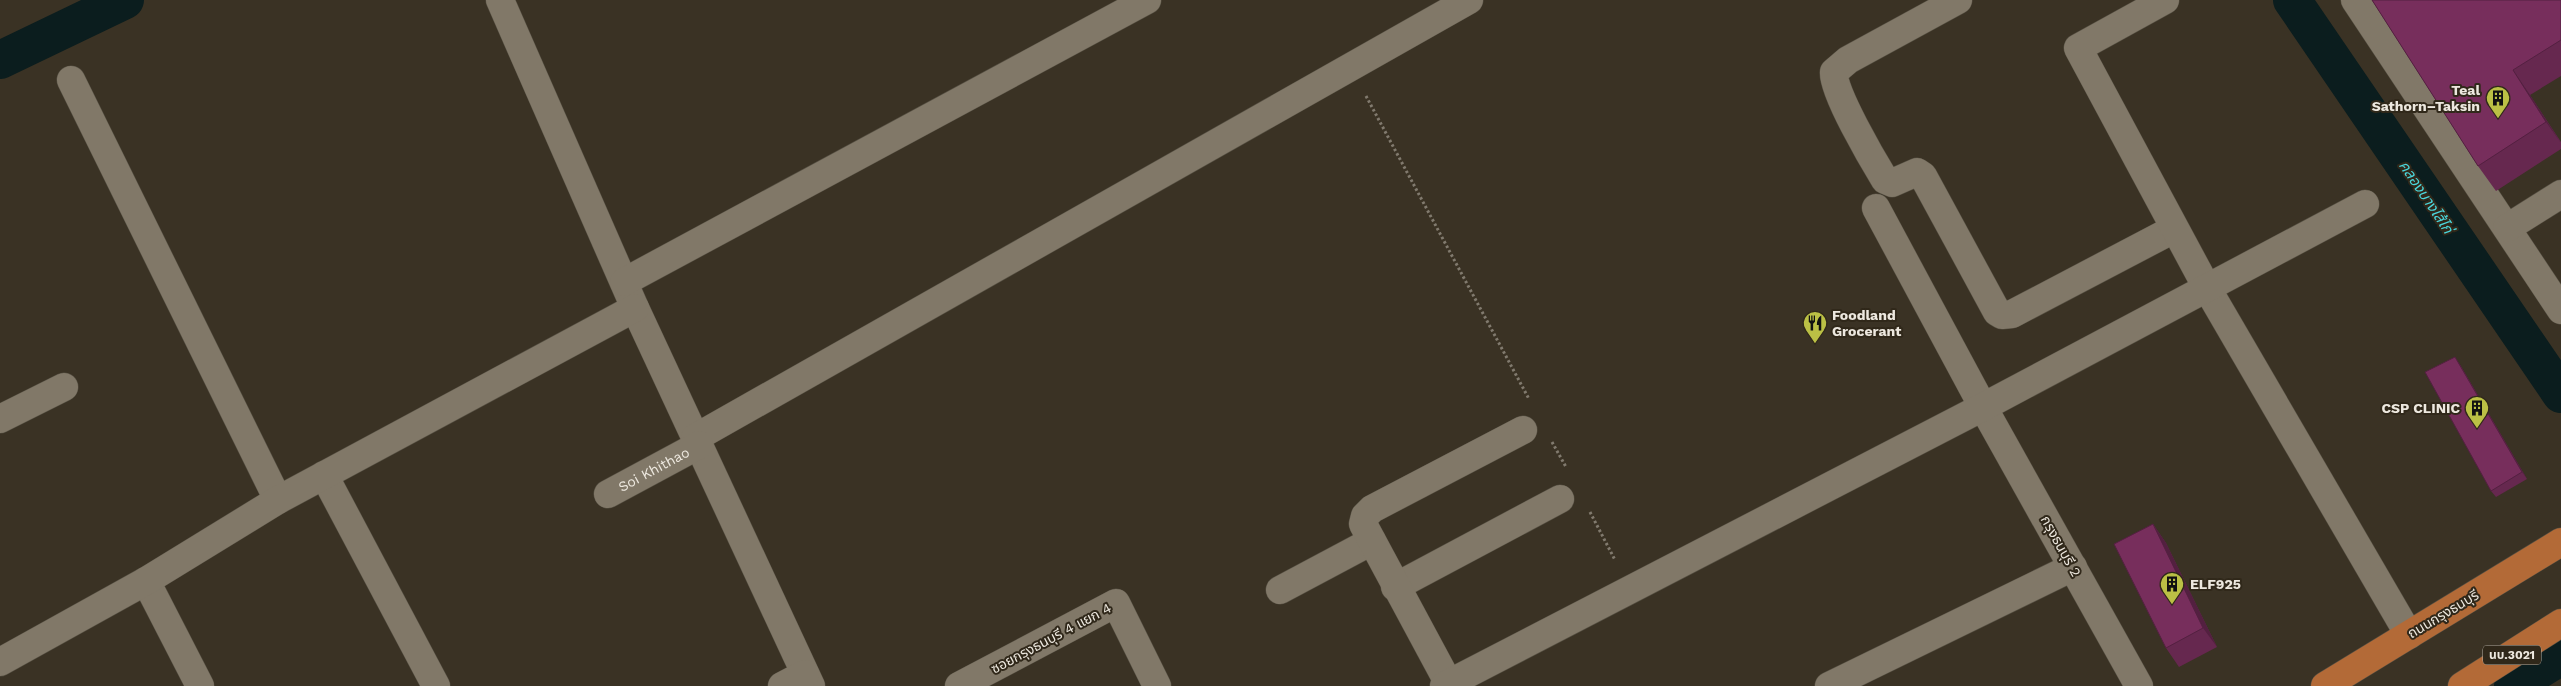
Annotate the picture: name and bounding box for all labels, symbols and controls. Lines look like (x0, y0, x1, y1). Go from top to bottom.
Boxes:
place label: Teal Sathorn–Taksin (2372, 82, 2480, 114)
building icon: Teal Sathorn–Taksin (2485, 85, 2511, 119)
water label: คลองบางไส้ไก่ (2395, 157, 2458, 239)
place label: Foodland Grocerant (1832, 307, 1901, 339)
restaurant icon: Foodland Grocerant (1802, 310, 1828, 344)
building icon: CSP CLINIC (2464, 395, 2490, 429)
place label: CSP CLINIC (2381, 400, 2460, 416)
street label: Soi Khithao (615, 444, 692, 495)
street label: กรุงธนบุรี 2 (2037, 513, 2084, 580)
building icon: ELF925 (2159, 571, 2185, 605)
place label: ELF925 (2190, 576, 2241, 592)
street label: ถนนกรุงธนบุรี (2405, 586, 2482, 642)
street label: ซอยกรุงธนบุรี 4 แยก 4 (988, 599, 1114, 677)
road number: นบ.3021 (2483, 646, 2541, 664)

